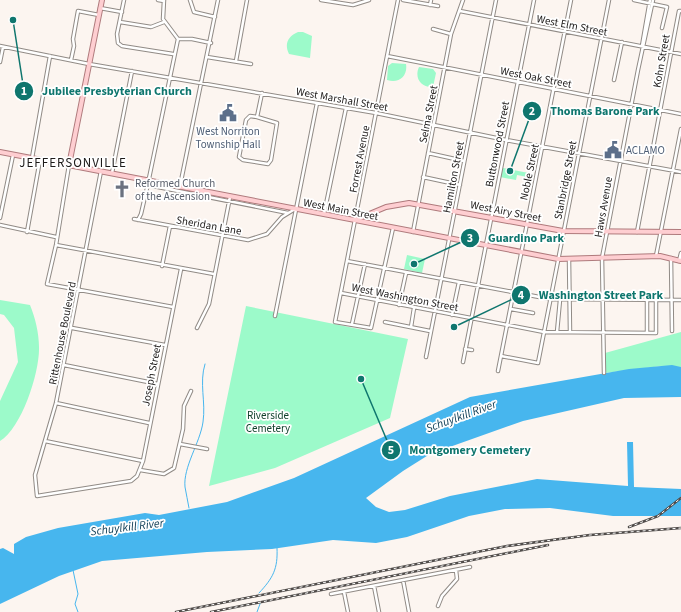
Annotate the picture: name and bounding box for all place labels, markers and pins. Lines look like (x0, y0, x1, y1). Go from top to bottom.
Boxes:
callout: Jubilee Presbyterian Church (14, 79, 200, 103)
callout: Thomas Barone Park (522, 99, 667, 123)
public building icon: West Norriton Township Hall (218, 103, 238, 123)
place label: West Norriton Township Hall (196, 124, 261, 152)
public building icon: ACLAMO (603, 140, 623, 160)
place label: ACLAMO (626, 143, 665, 158)
place label: Reformed Church of the Ascension (135, 176, 215, 204)
church icon: Reformed Church of the Ascension (112, 179, 132, 199)
callout: Guardino Park (460, 226, 572, 250)
callout: Washington Street Park (511, 283, 671, 307)
callout: Montgomery Cemetery (381, 438, 538, 462)

